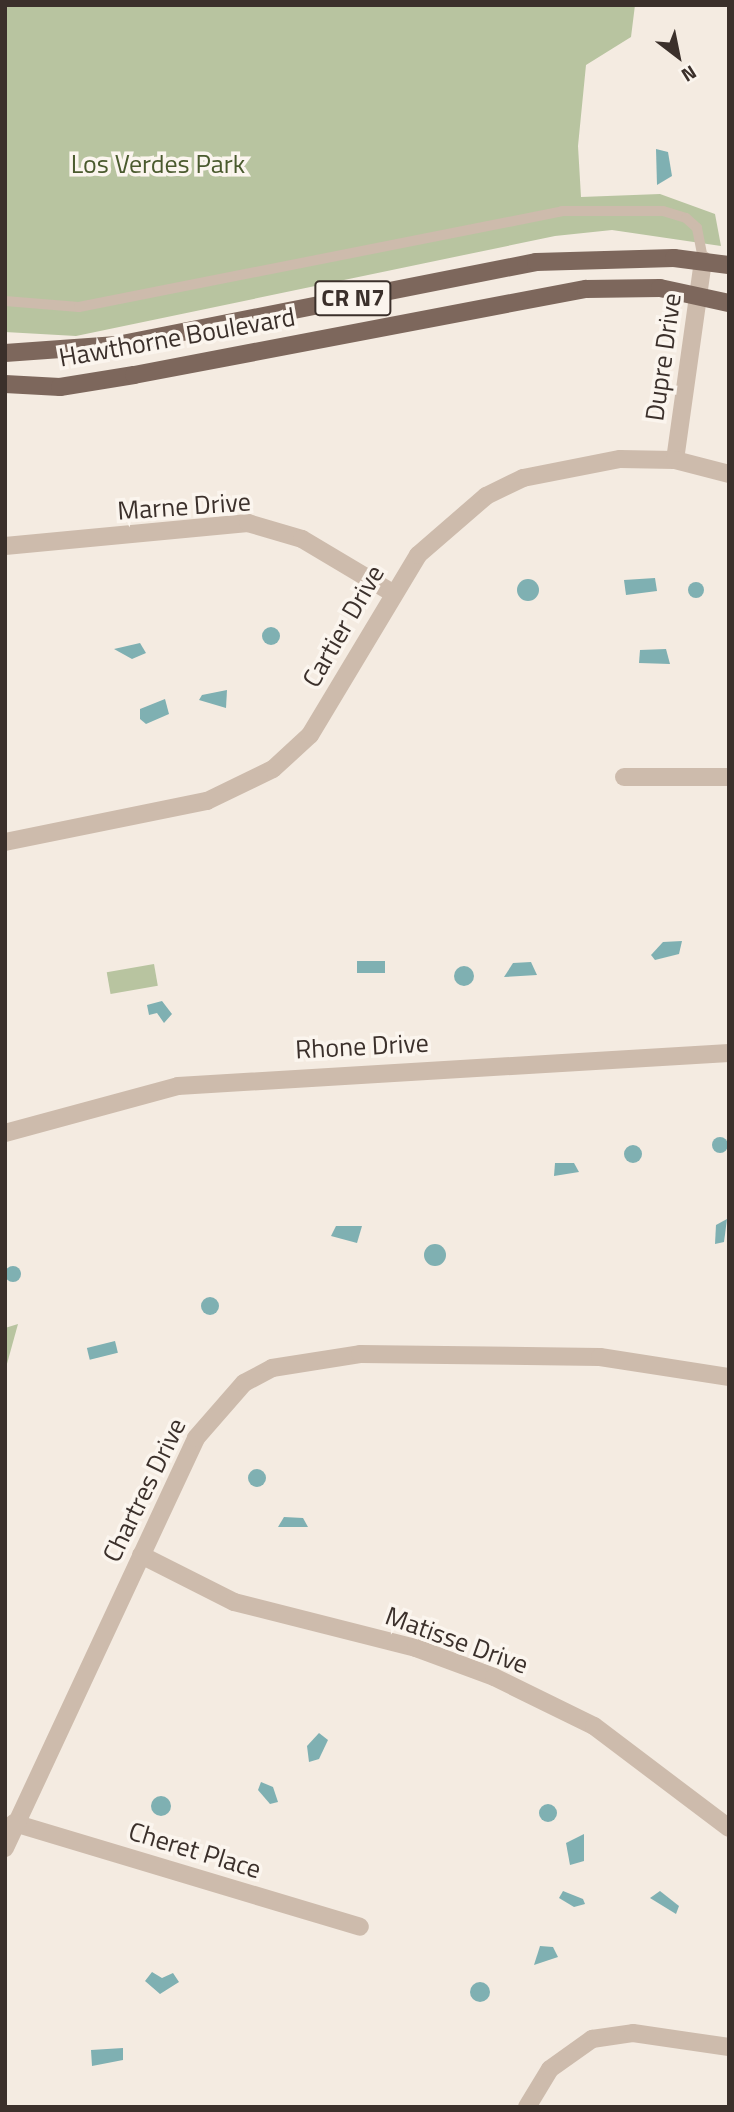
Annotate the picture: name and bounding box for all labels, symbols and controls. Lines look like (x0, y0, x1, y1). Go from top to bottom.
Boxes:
north arrow (643, 21, 713, 91)
text: N (676, 58, 703, 90)
park label: Los Verdes Park (71, 148, 245, 180)
road number: CR N7 (313, 278, 393, 318)
street label: Dupre Drive (639, 291, 687, 423)
street label: Hawthorne Boulevard (56, 301, 298, 373)
street label: Marne Drive (116, 486, 252, 526)
street label: Cartier Drive (296, 559, 390, 693)
street label: Rhone Drive (295, 1027, 429, 1065)
street label: Chartres Drive (96, 1413, 192, 1567)
street label: Matisse Drive (381, 1600, 533, 1680)
street label: Cheret Place (125, 1815, 265, 1885)

